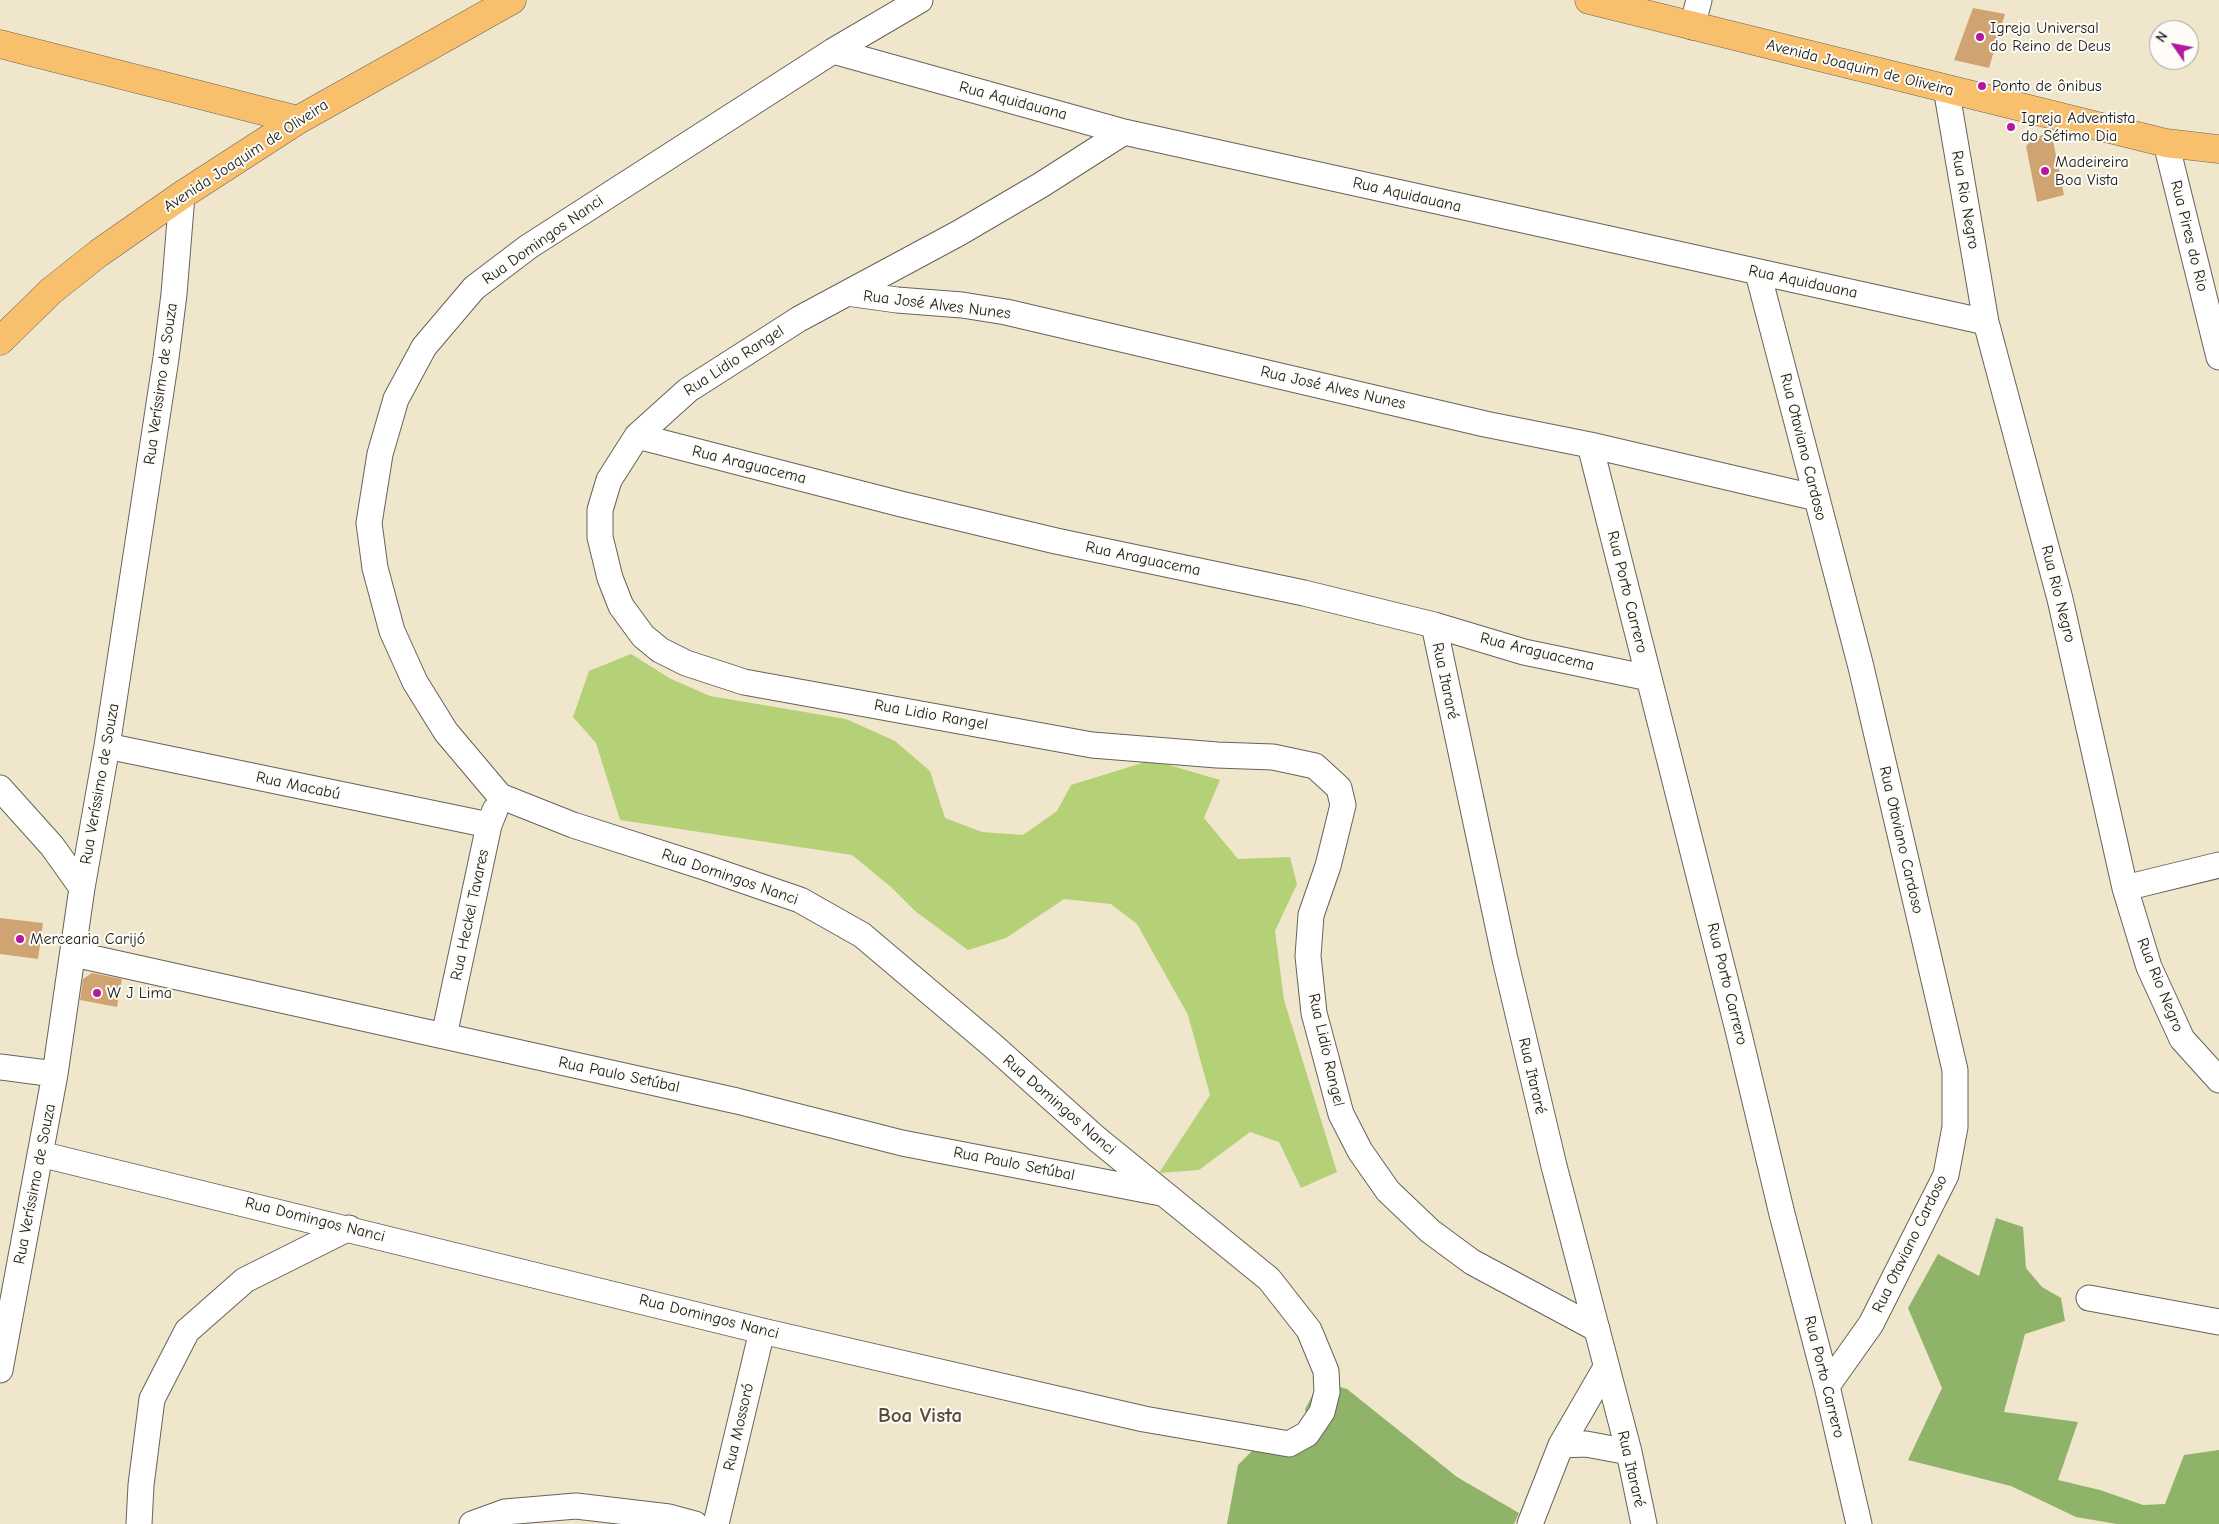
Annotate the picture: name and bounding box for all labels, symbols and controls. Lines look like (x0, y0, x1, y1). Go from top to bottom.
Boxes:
place label: Igreja Universal do Reino de Deus (1990, 18, 2111, 56)
north arrow (2149, 20, 2199, 70)
text: N (2152, 29, 2171, 46)
marker: Igreja Universal do Reino de Deus (1974, 31, 1986, 43)
street label: Avenida Joaquim de Oliveira (1764, 35, 1956, 101)
place label: Ponto de ônibus (1992, 76, 2102, 96)
street label: Rua Aquidauana (957, 77, 1069, 125)
marker: Ponto de ônibus (1976, 80, 1988, 92)
street label: Avenida Joaquim de Oliveira (160, 96, 332, 216)
place label: Igreja Adventista do Sétimo Dia (2021, 108, 2135, 146)
marker: Igreja Adventista do Sétimo Dia (2005, 121, 2017, 133)
street label: Rua Rio Negro (1947, 149, 1983, 251)
place label: Madeireira Boa Vista (2055, 152, 2129, 190)
marker: Madeireira Boa Vista (2039, 165, 2051, 177)
street label: Rua Aquidauana (1351, 173, 1463, 217)
street label: Rua Pires do Rio (2166, 178, 2212, 294)
street label: Rua Domingos Nanci (479, 191, 607, 289)
street label: Rua Aquidauana (1747, 261, 1859, 303)
street label: Rua José Alves Nunes (862, 286, 1012, 324)
street label: Rua Veríssimo de Souza (140, 302, 182, 466)
street label: Rua Lidio Rangel (680, 322, 788, 400)
street label: Rua José Alves Nunes (1259, 362, 1407, 414)
street label: Rua Otaviano Cardoso (1775, 371, 1831, 523)
street label: Rua Araguacema (690, 442, 808, 488)
street label: Rua Porto Carrero (1603, 529, 1651, 655)
street label: Rua Araguacema (1084, 537, 1202, 581)
street label: Rua Rio Negro (2037, 543, 2079, 645)
street label: Rua Araguacema (1478, 629, 1596, 675)
street label: Rua Itararé (1427, 641, 1463, 721)
street label: Rua Lidio Rangel (873, 696, 989, 734)
street label: Rua Veríssimo de Souza (76, 702, 124, 866)
street label: Rua Otaviano Cardoso (1875, 764, 1927, 916)
street label: Rua Macabú (254, 768, 342, 804)
street label: Rua Domingos Nanci (659, 845, 801, 909)
street label: Rua Heckel Tavares (447, 848, 493, 982)
street label: Rua Porto Carrero (1703, 921, 1751, 1047)
place label: Mercearia Carijó (30, 929, 145, 949)
marker: Mercearia Carijó (14, 933, 26, 945)
street label: Rua Rio Negro (2132, 935, 2188, 1035)
place label: W J Lima (107, 983, 172, 1003)
marker: W J Lima (91, 987, 103, 999)
street label: Rua Lidio Rangel (1304, 992, 1348, 1108)
street label: Rua Itararé (1514, 1036, 1550, 1116)
street label: Rua Domingos Nanci (999, 1051, 1119, 1159)
street label: Rua Paulo Setúbal (557, 1053, 681, 1097)
street label: Rua Veríssimo de Souza (10, 1102, 60, 1266)
street label: Rua Paulo Setúbal (952, 1143, 1076, 1185)
street label: Rua Otaviano Cardoso (1868, 1172, 1952, 1316)
street label: Rua Domingos Nanci (243, 1193, 387, 1247)
street label: Rua Domingos Nanci (637, 1290, 781, 1344)
street label: Rua Porto Carrero (1800, 1314, 1848, 1440)
street label: Rua Mossoró (720, 1381, 758, 1473)
district label: Boa Vista (878, 1403, 962, 1429)
street label: Rua Itararé (1613, 1429, 1649, 1509)

